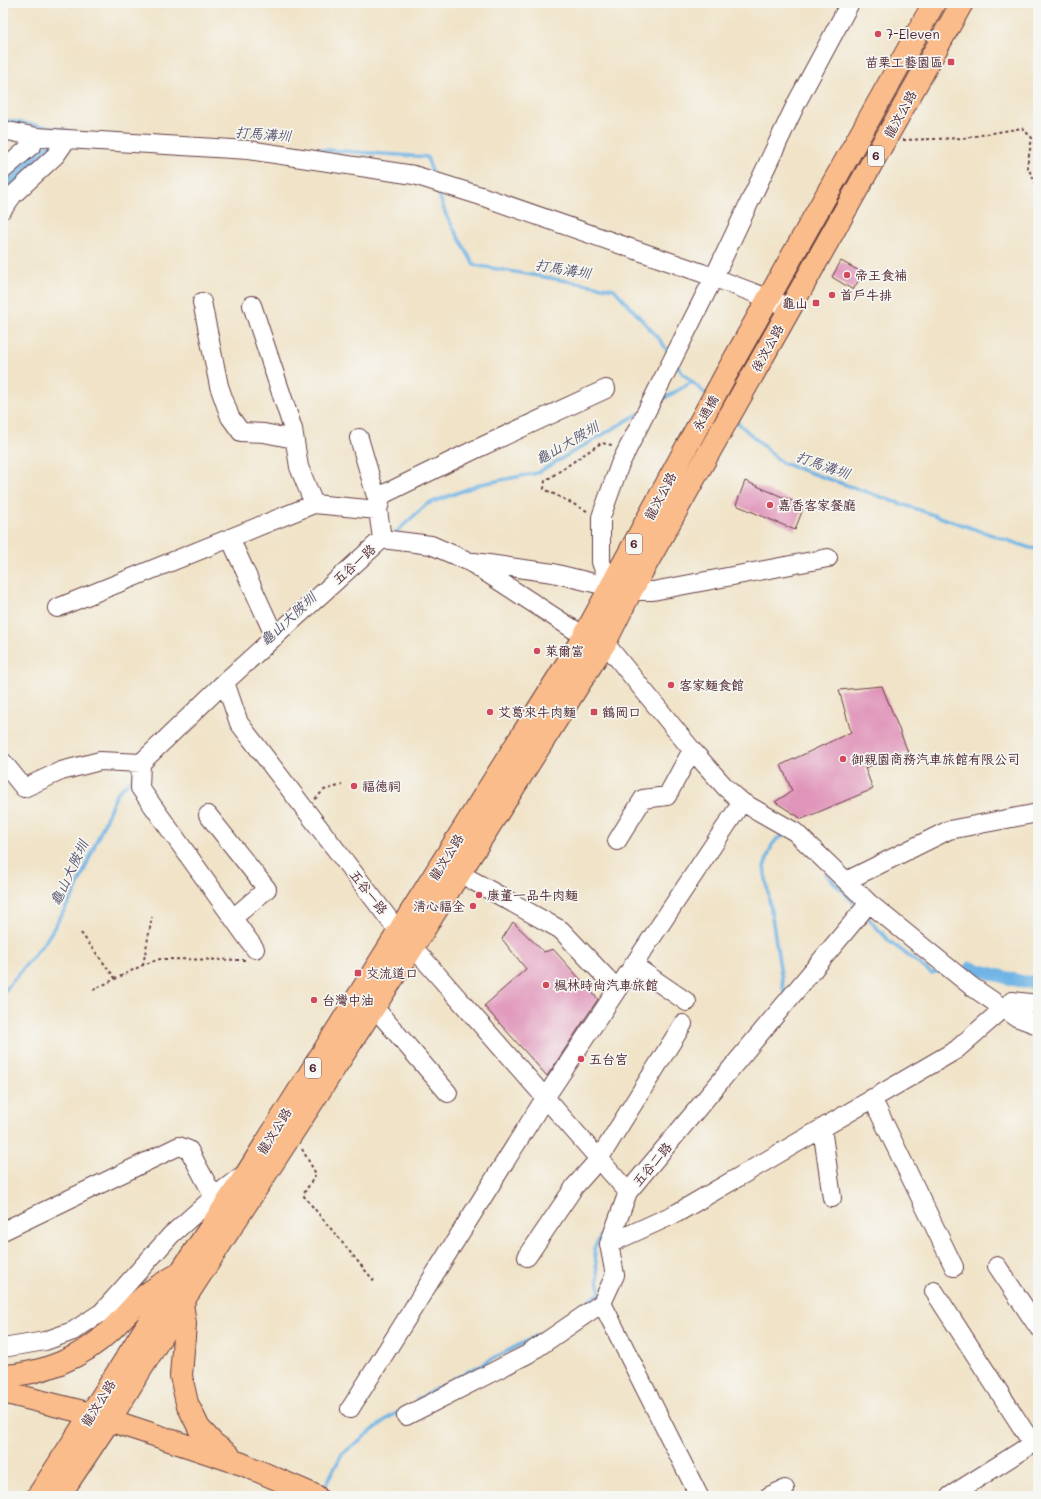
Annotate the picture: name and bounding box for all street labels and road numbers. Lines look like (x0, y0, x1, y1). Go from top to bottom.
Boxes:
street label: 龍汶公路 (880, 87, 920, 141)
road number: 6 (868, 146, 884, 166)
street label: 後汶公路 (747, 321, 787, 375)
street label: 永通橋 (688, 392, 721, 434)
street label: 龍汶公路 (640, 469, 679, 523)
road number: 6 (626, 534, 642, 554)
street label: 五谷一路 (329, 540, 379, 587)
street label: 龍汶公路 (425, 830, 467, 883)
street label: 五谷一路 (347, 866, 392, 917)
road number: 6 (305, 1058, 321, 1078)
street label: 龍汶公路 (253, 1104, 295, 1157)
street label: 五谷二路 (628, 1138, 675, 1189)
street label: 龍汶公路 (77, 1376, 119, 1429)

